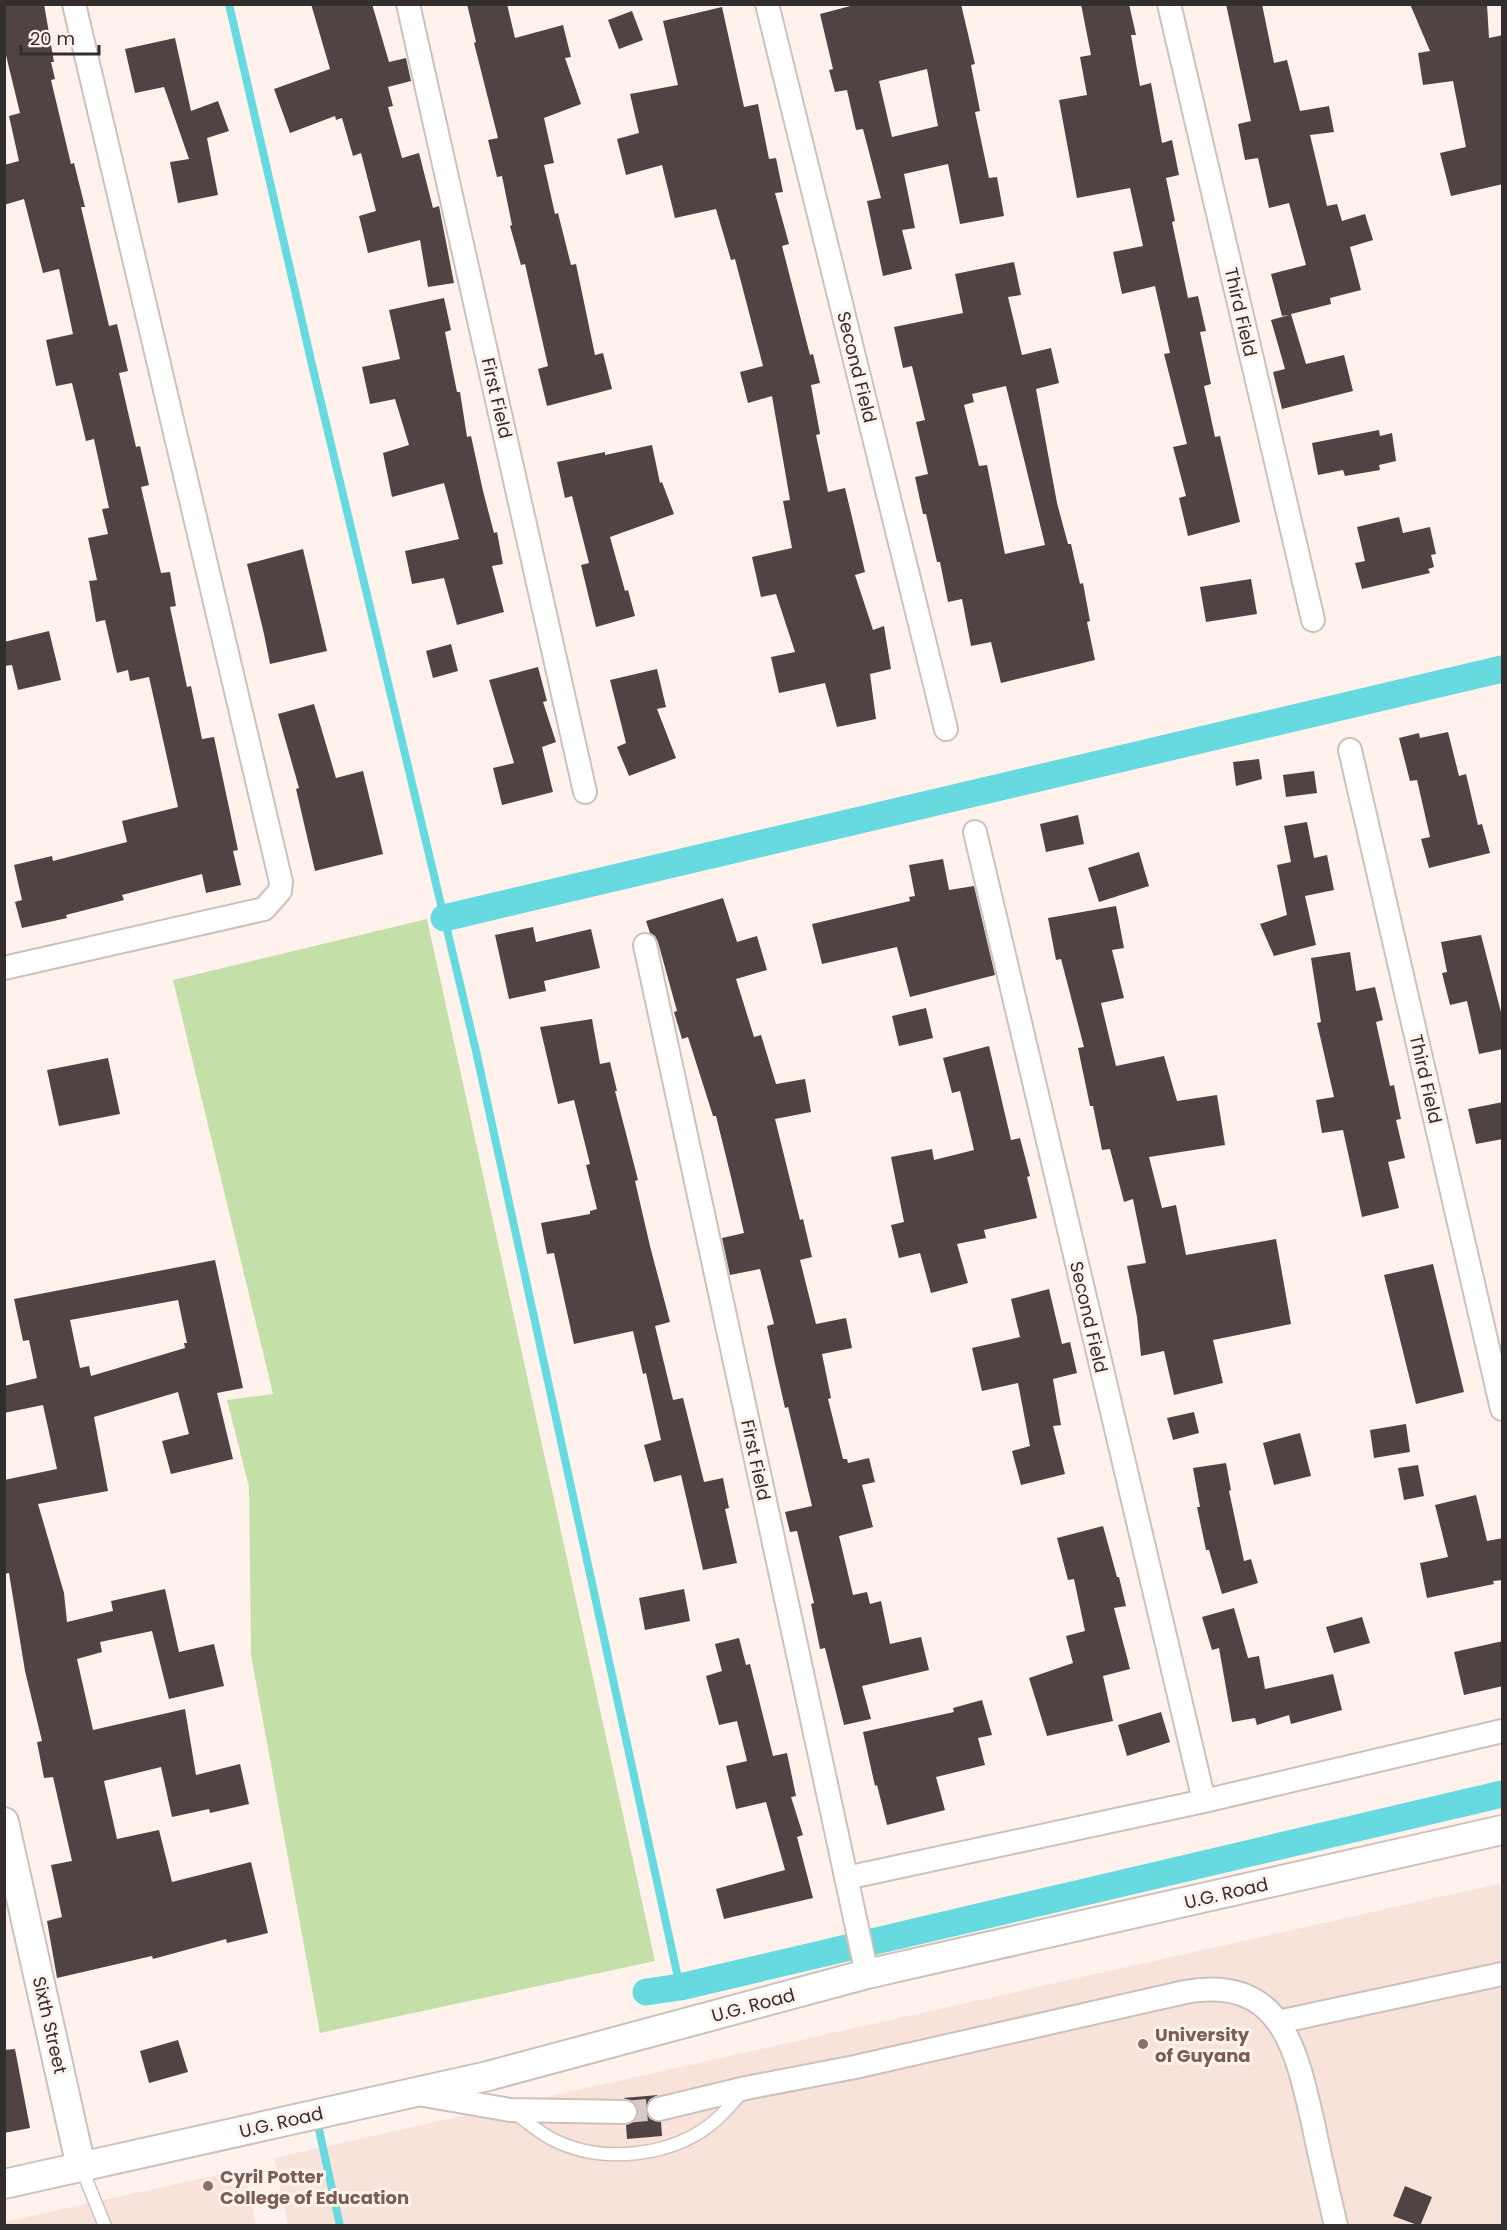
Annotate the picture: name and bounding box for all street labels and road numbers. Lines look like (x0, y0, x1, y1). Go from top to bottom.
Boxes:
street label: Third Field (1219, 265, 1263, 359)
street label: Second Field (831, 309, 883, 425)
street label: First Field (476, 355, 518, 441)
street label: Third Field (1404, 1032, 1448, 1126)
street label: Second Field (1064, 1259, 1114, 1375)
street label: First Field (735, 1417, 777, 1503)
street label: U.G. Road (1182, 1871, 1270, 1915)
street label: Sixth Street (27, 1974, 73, 2076)
street label: U.G. Road (709, 1982, 797, 2028)
street label: U.G. Road (237, 2100, 325, 2144)

